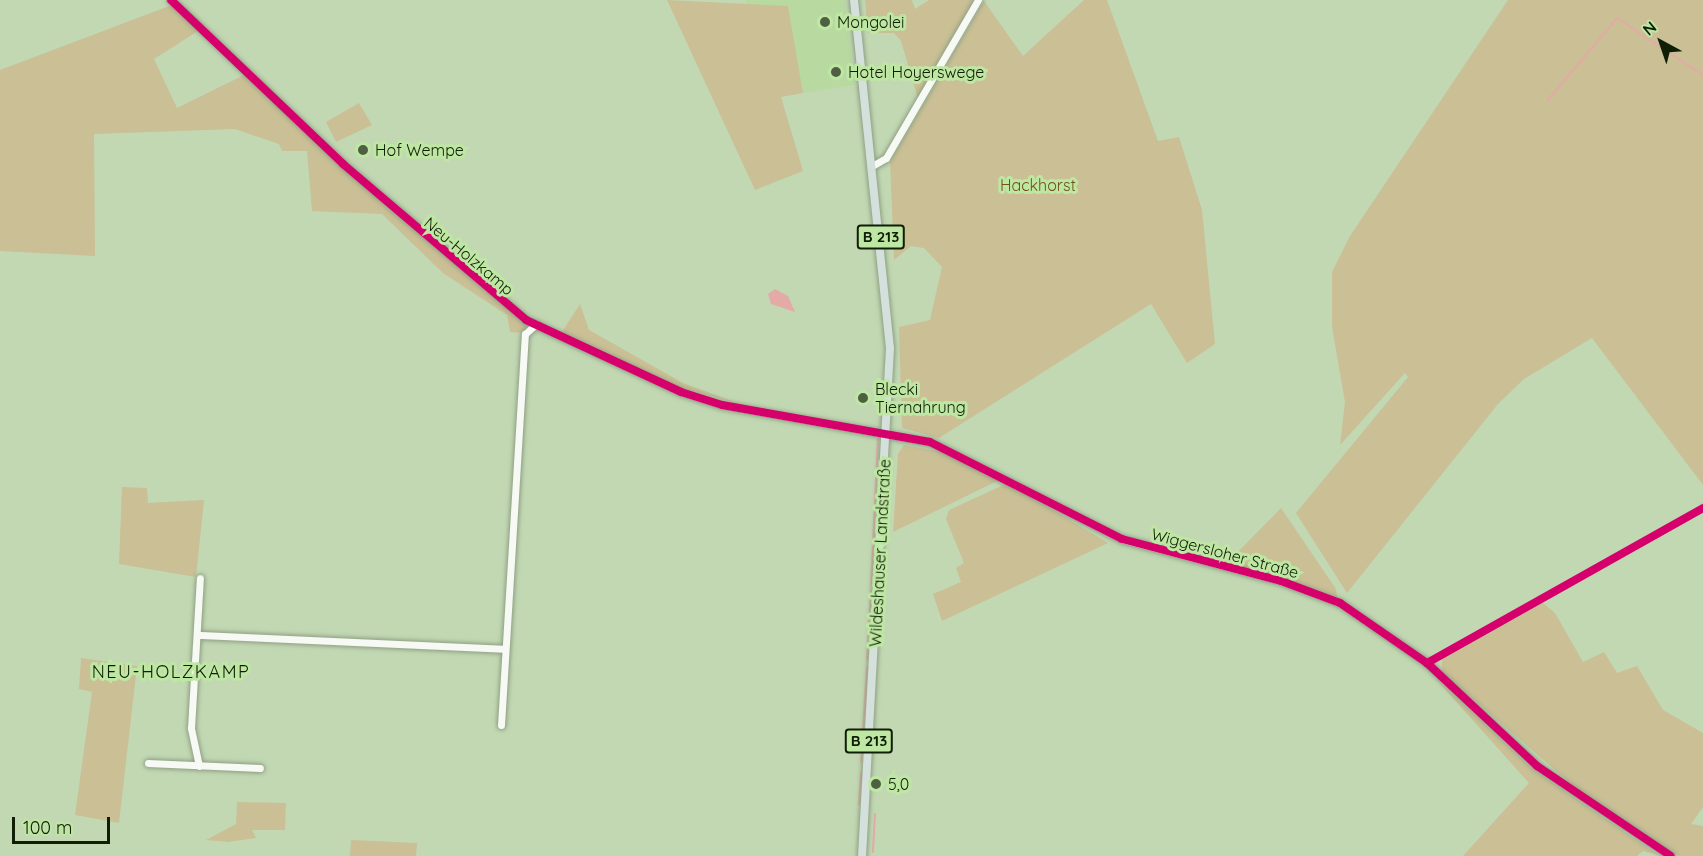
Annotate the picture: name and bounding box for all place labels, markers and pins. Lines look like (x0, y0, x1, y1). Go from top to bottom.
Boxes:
place label: Mongolei (837, 12, 904, 32)
marker: Mongolei (818, 15, 832, 29)
place label: Hotel Hoyerswege (848, 62, 984, 82)
marker: Hotel Hoyerswege (829, 65, 843, 79)
place label: Hof Wempe (375, 140, 464, 160)
marker: Hof Wempe (356, 143, 370, 157)
place label: Blecki Tiernahrung (875, 379, 966, 417)
marker: Blecki Tiernahrung (856, 391, 870, 405)
place label: 5,0 (888, 774, 909, 794)
marker: 5,0 (869, 777, 883, 791)

